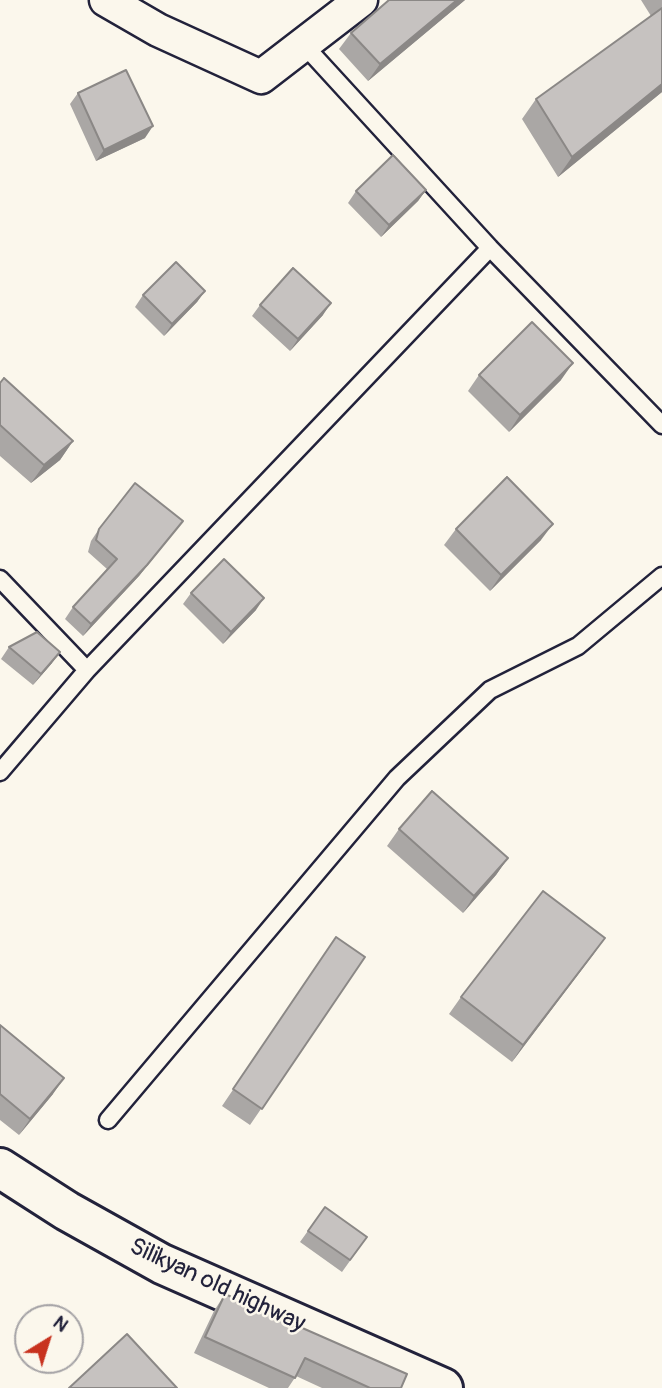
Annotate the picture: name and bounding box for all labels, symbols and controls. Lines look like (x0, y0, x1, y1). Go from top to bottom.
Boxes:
street label: Silikyan old highway (125, 1233, 309, 1339)
north arrow (14, 1304, 84, 1374)
text: N (48, 1311, 73, 1337)

